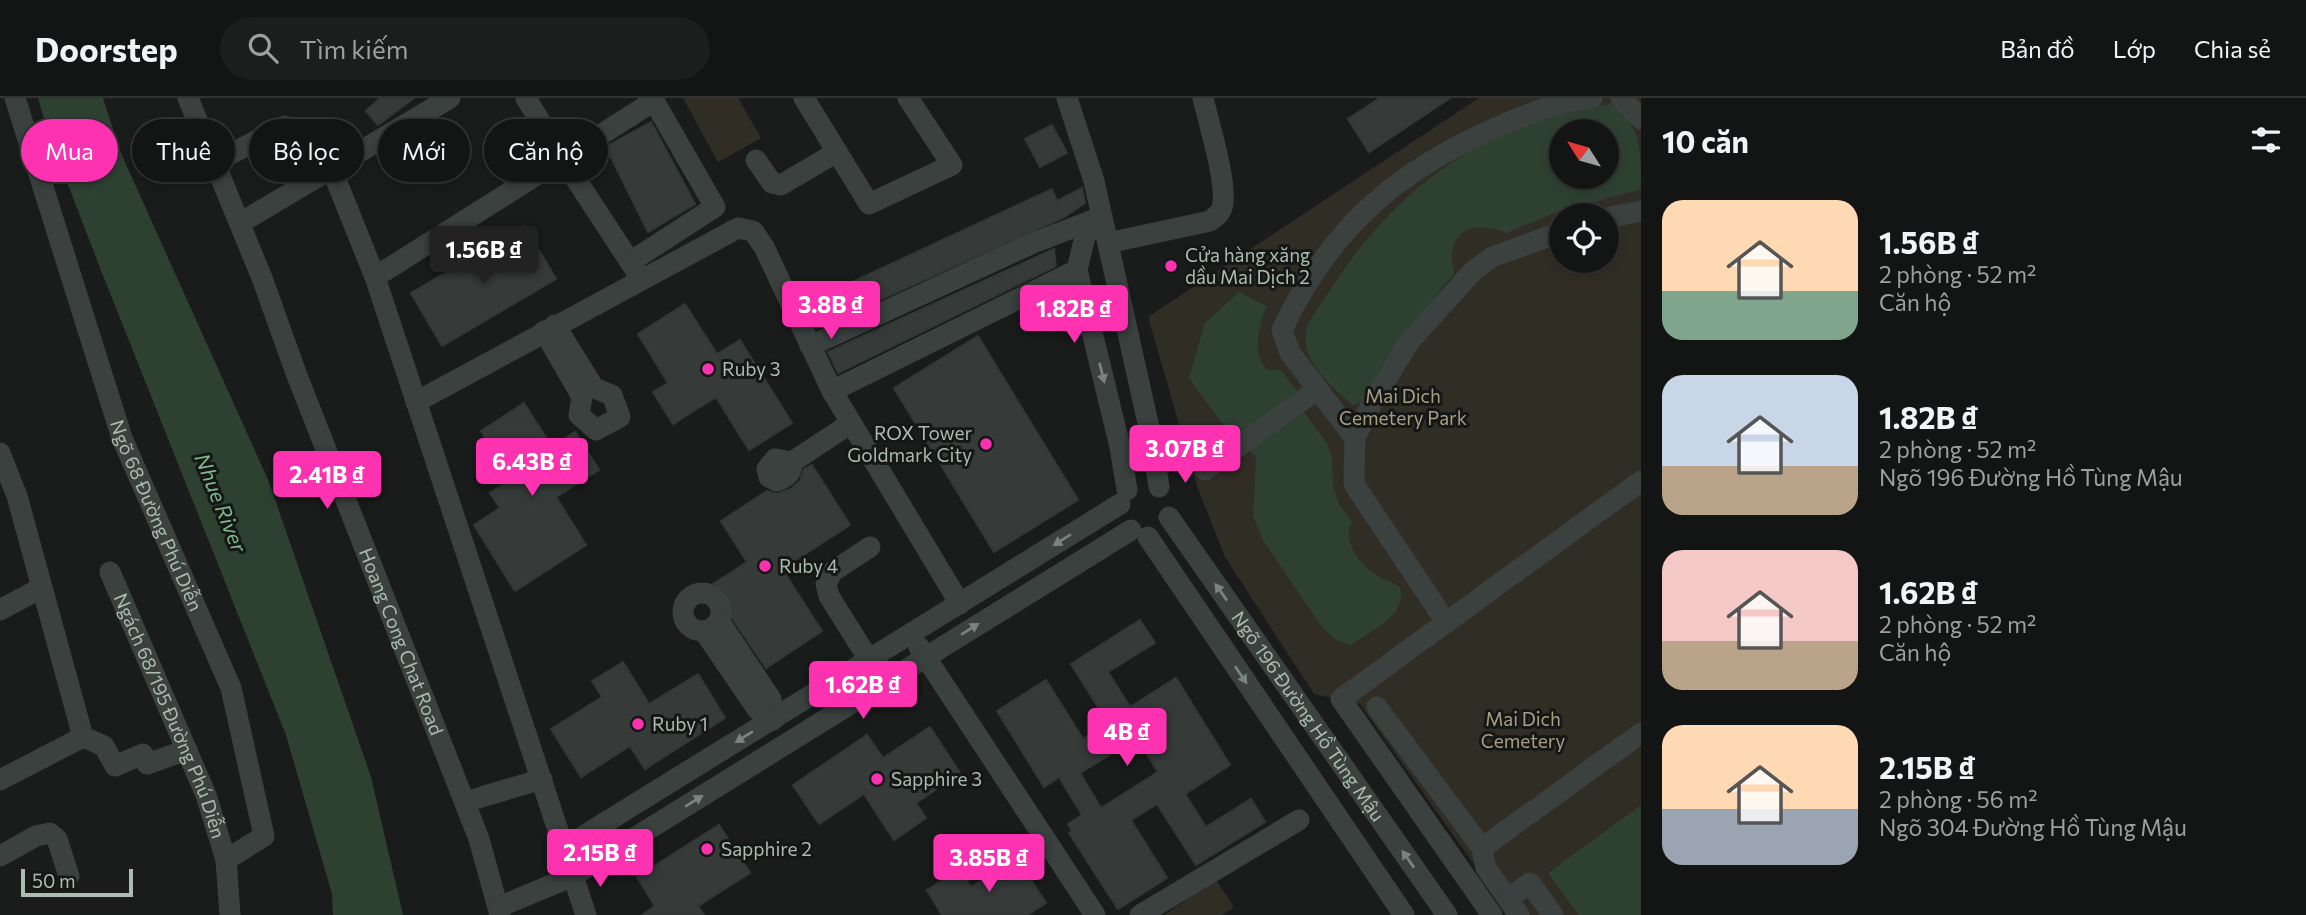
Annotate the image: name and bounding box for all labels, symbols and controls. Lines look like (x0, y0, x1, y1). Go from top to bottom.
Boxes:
search box (220, 17, 710, 80)
text: Doorstep (35, 28, 178, 69)
icon: search (244, 29, 282, 67)
text: Tìm kiếm (300, 33, 408, 64)
text: Bản đồ (2000, 34, 2075, 63)
text: Lớp (2113, 34, 2156, 63)
text: Chia sẻ (2194, 34, 2271, 63)
chip: Mua (21, 119, 118, 182)
chip: Thuê (132, 119, 235, 182)
chip: Bộ lọc (249, 119, 364, 182)
chip: Mới (378, 119, 470, 182)
chip: Căn hộ (484, 119, 608, 182)
north arrow (1549, 119, 1619, 189)
map controls (1549, 119, 1619, 273)
icon: filters (2247, 121, 2285, 159)
text: 10 căn (1662, 122, 1749, 159)
button: locate (1549, 203, 1619, 273)
text: 1.56B ₫ (1879, 223, 1979, 260)
pin: 1.56B ₫ (419, 226, 549, 286)
icon: home (1718, 228, 1802, 312)
text: 1.56B ₫ (446, 235, 522, 263)
place label: Cửa hàng xăng dầu Mai Dịch 2 (1185, 243, 1310, 288)
marker: Cửa hàng xăng dầu Mai Dịch 2 (1163, 258, 1179, 274)
text: 2 phòng · 52 m² (1879, 260, 2036, 288)
pin: 3.8B ₫ (774, 282, 888, 341)
pin: 1.82B ₫ (1009, 286, 1139, 345)
text: Căn hộ (1879, 288, 1951, 316)
text: 3.8B ₫ (798, 290, 864, 318)
text: 1.82B ₫ (1036, 294, 1112, 322)
place label: Ruby 3 (722, 357, 781, 380)
marker: Ruby 3 (700, 361, 716, 377)
one-way arrow (1097, 362, 1108, 384)
park label: Mai Dich Cemetery Park (1339, 384, 1467, 429)
text: 1.82B ₫ (1879, 398, 1978, 435)
icon: home (1718, 403, 1802, 487)
street label: Ngõ 68 Đường Phú Diễn (106, 417, 208, 614)
place label: ROX Tower Goldmark City (847, 421, 972, 466)
pin: 3.07B ₫ (1120, 426, 1250, 485)
text: 3.07B ₫ (1145, 434, 1225, 462)
text: 2 phòng · 52 m² (1879, 435, 2036, 463)
marker: ROX Tower Goldmark City (978, 436, 994, 452)
pin: 6.43B ₫ (467, 438, 597, 498)
text: 6.43B ₫ (492, 447, 572, 475)
water label: Nhue River (190, 449, 253, 556)
pin: 2.41B ₫ (262, 452, 392, 511)
text: 2.41B ₫ (289, 460, 365, 488)
text: Ngõ 196 Đường Hồ Tùng Mậu (1879, 463, 2183, 491)
one-way arrow (1052, 534, 1072, 547)
street label: Hoang Cong Chat Road (355, 544, 449, 738)
place label: Ruby 4 (779, 554, 838, 577)
marker: Ruby 4 (757, 558, 773, 574)
text: 1.62B ₫ (1879, 573, 1978, 610)
icon: home (1718, 578, 1802, 662)
one-way arrow (1214, 583, 1228, 601)
street label: Ngách 68/195 Đường Phú Diễn (109, 590, 231, 841)
street label: Ngõ 196 Đường Hồ Tùng Mậu (1227, 606, 1390, 825)
text: 2 phòng · 52 m² (1879, 610, 2036, 638)
one-way arrow (960, 623, 980, 636)
text: Căn hộ (1879, 638, 1951, 666)
pin: 1.62B ₫ (798, 662, 928, 721)
one-way arrow (1234, 666, 1248, 684)
text: 1.62B ₫ (825, 670, 901, 698)
park label: Mai Dich Cemetery (1481, 707, 1565, 752)
pin: 4B ₫ (1086, 708, 1168, 768)
place label: Ruby 1 (652, 712, 708, 735)
marker: Ruby 1 (630, 716, 646, 732)
text: 4B ₫ (1104, 717, 1150, 745)
one-way arrow (734, 731, 753, 744)
text: 2.15B ₫ (1879, 748, 1976, 785)
icon: home (1718, 753, 1802, 837)
place label: Sapphire 3 (891, 767, 982, 790)
marker: Sapphire 3 (869, 771, 885, 787)
text: 2 phòng · 56 m² (1879, 785, 2037, 813)
one-way arrow (684, 795, 703, 808)
text: Ngõ 304 Đường Hồ Tùng Mậu (1879, 813, 2187, 841)
pin: 2.15B ₫ (535, 830, 665, 889)
pin: 3.85B ₫ (924, 834, 1054, 894)
place label: Sapphire 2 (721, 837, 812, 860)
text: 2.15B ₫ (563, 838, 637, 866)
marker: Sapphire 2 (699, 841, 715, 857)
text: 3.85B ₫ (949, 843, 1029, 871)
one-way arrow (1401, 850, 1415, 868)
scale bar (21, 866, 133, 898)
text: 50 m (32, 869, 76, 892)

